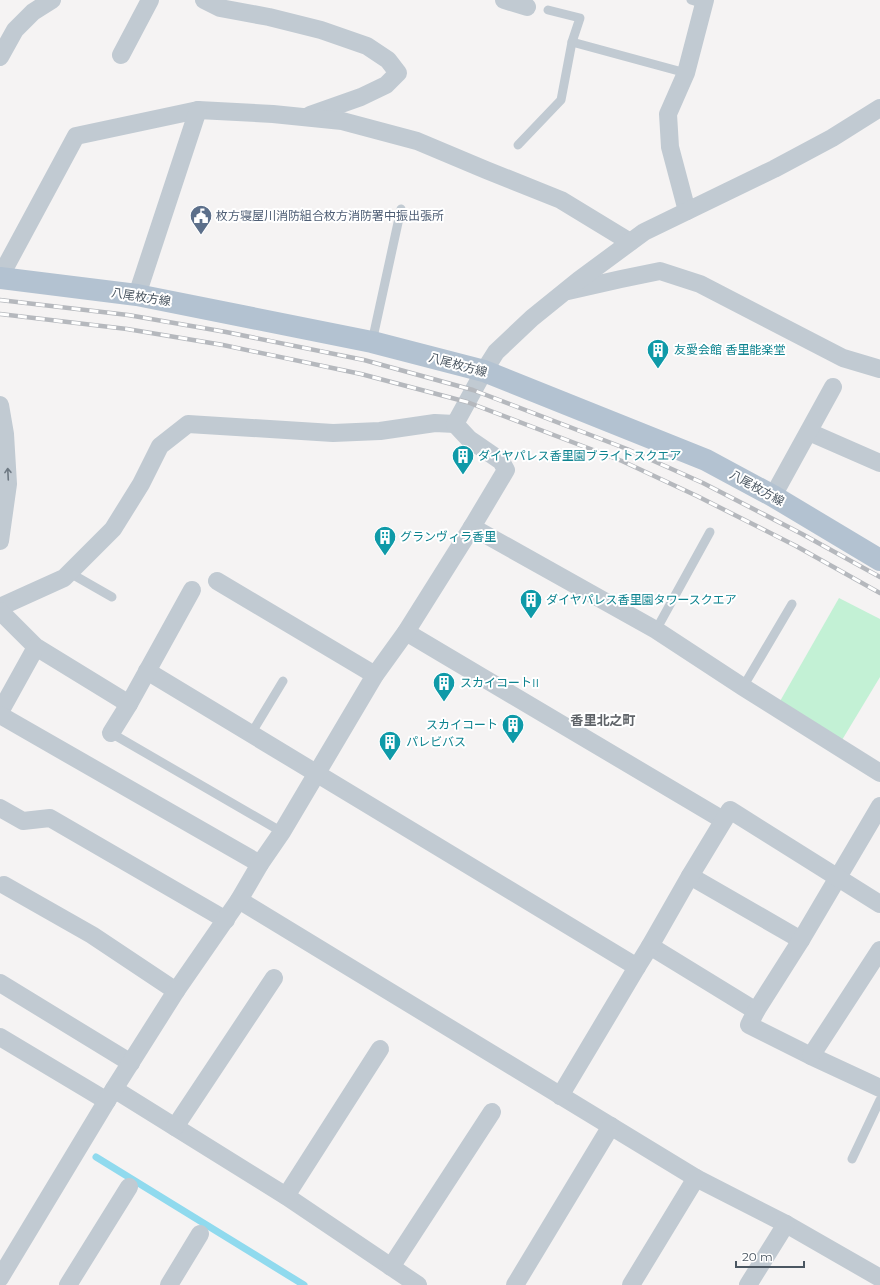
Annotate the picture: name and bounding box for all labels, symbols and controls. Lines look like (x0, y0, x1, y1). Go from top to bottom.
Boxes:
public building icon: 枚方寝屋川消防組合枚方消防署中振出張所 (188, 203, 214, 236)
place label: 枚方寝屋川消防組合枚方消防署中振出張所 (216, 208, 444, 223)
street label: 八尾枚方線 (110, 284, 172, 309)
building icon: 友愛会館 香里能楽堂 (645, 337, 671, 370)
place label: 友愛会館 香里能楽堂 (674, 342, 785, 357)
street label: 八尾枚方線 (427, 350, 489, 380)
building icon: ダイヤパレス香里園ブライトスクエア (450, 443, 476, 476)
place label: ダイヤパレス香里園ブライトスクエア (478, 448, 681, 463)
street label: 八尾枚方線 (727, 466, 787, 509)
one-way arrow (4, 468, 11, 481)
building icon: グランヴィラ香里 (372, 524, 398, 557)
place label: グランヴィラ香里 (400, 529, 496, 544)
building icon: ダイヤパレス香里園タワースクエア (518, 587, 544, 620)
place label: ダイヤパレス香里園タワースクエア (546, 592, 737, 607)
building icon: スカイコートII (431, 670, 457, 703)
place label: スカイコートII (460, 675, 539, 690)
building icon: スカイコート (500, 712, 526, 745)
district label: 香里北之町 (570, 712, 636, 728)
place label: スカイコート (426, 717, 498, 732)
building icon: パレビバス (377, 729, 403, 762)
place label: パレビバス (406, 734, 466, 749)
scale bar (736, 1243, 804, 1269)
text: 20 m (742, 1249, 773, 1264)

